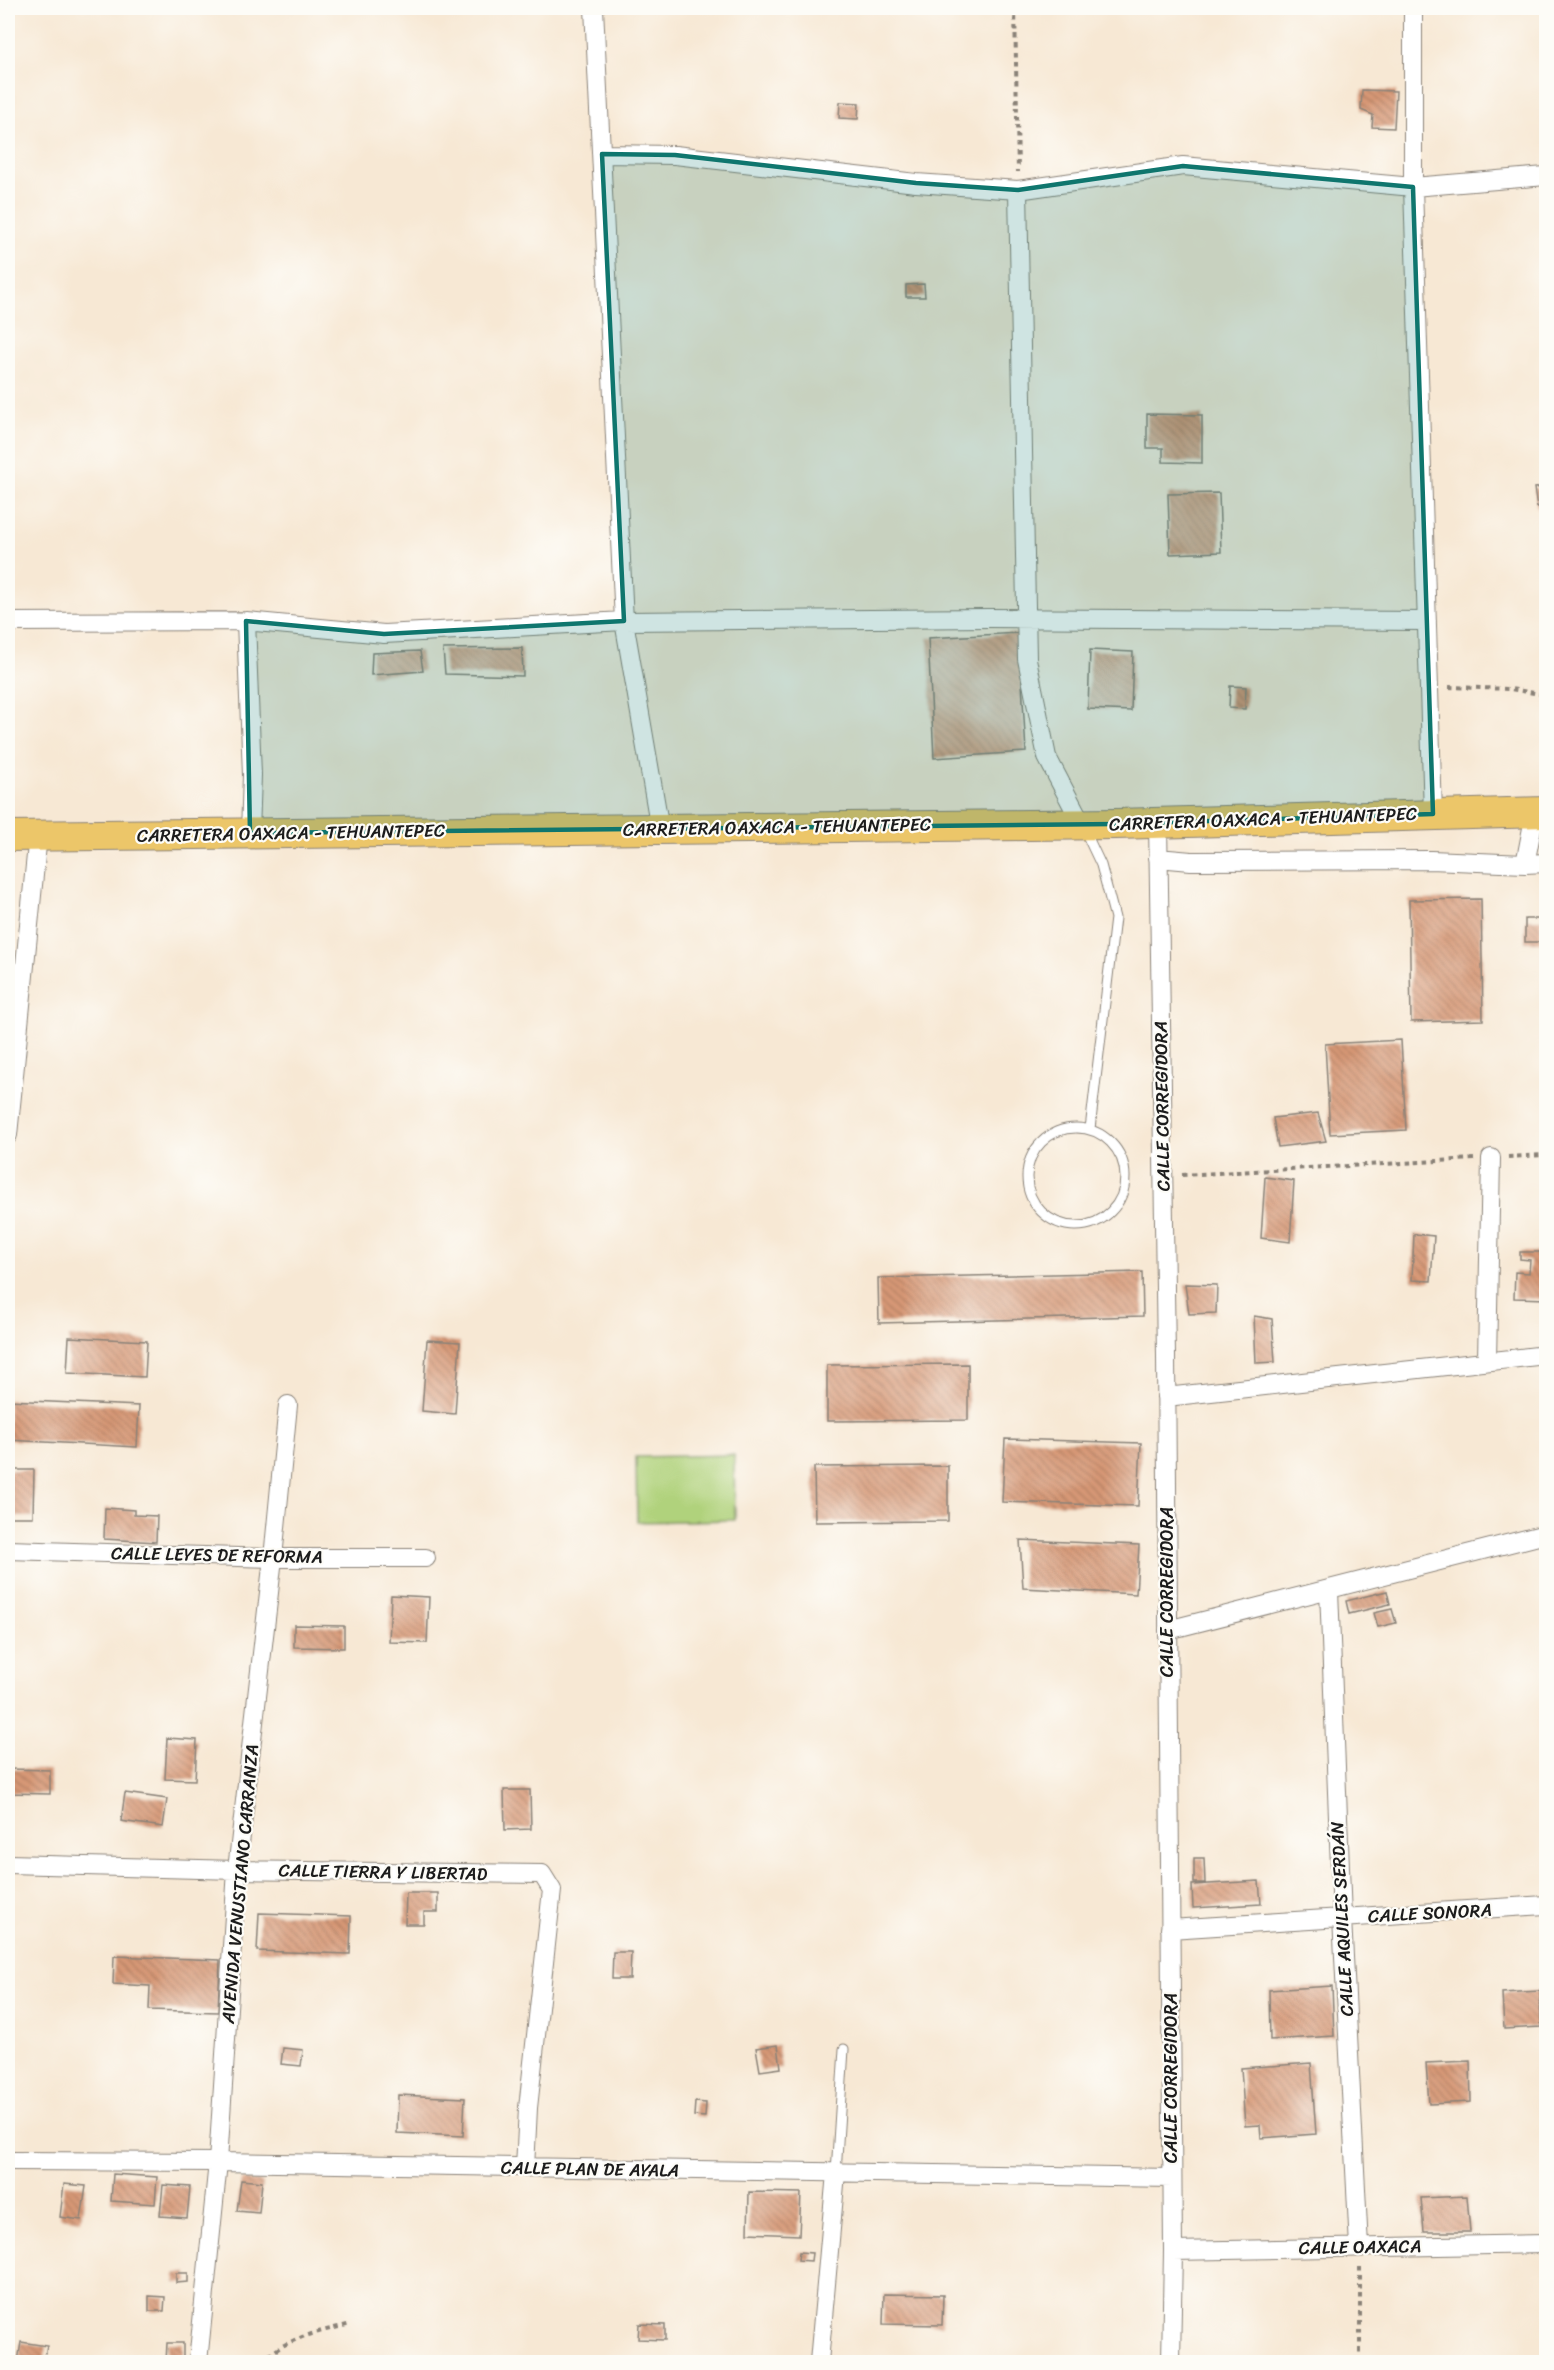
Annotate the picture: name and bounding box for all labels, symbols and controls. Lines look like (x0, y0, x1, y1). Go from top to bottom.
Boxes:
street label: CARRETERA OAXACA - TEHUANTEPEC (1108, 798, 1418, 840)
street label: CARRETERA OAXACA - TEHUANTEPEC (623, 808, 932, 846)
street label: CARRETERA OAXACA - TEHUANTEPEC (137, 814, 446, 852)
street label: CALLE CORREGIDORA (1145, 1020, 1179, 1192)
street label: CALLE CORREGIDORA (1151, 1507, 1183, 1677)
street label: CALLE LEYES DE REFORMA (111, 1537, 323, 1573)
street label: AVENIDA VENUSTIANO CARRANZA (212, 1743, 268, 2026)
street label: CALLE AQUILES SERDÁN (1321, 1820, 1363, 2017)
street label: CALLE TIERRA Y LIBERTAD (278, 1854, 488, 1890)
street label: CALLE SONORA (1367, 1894, 1493, 1932)
street label: CALLE CORREGIDORA (1155, 1993, 1187, 2163)
street label: CALLE PLAN DE AYALA (500, 2151, 680, 2187)
street label: CALLE OAXACA (1298, 2230, 1422, 2264)

